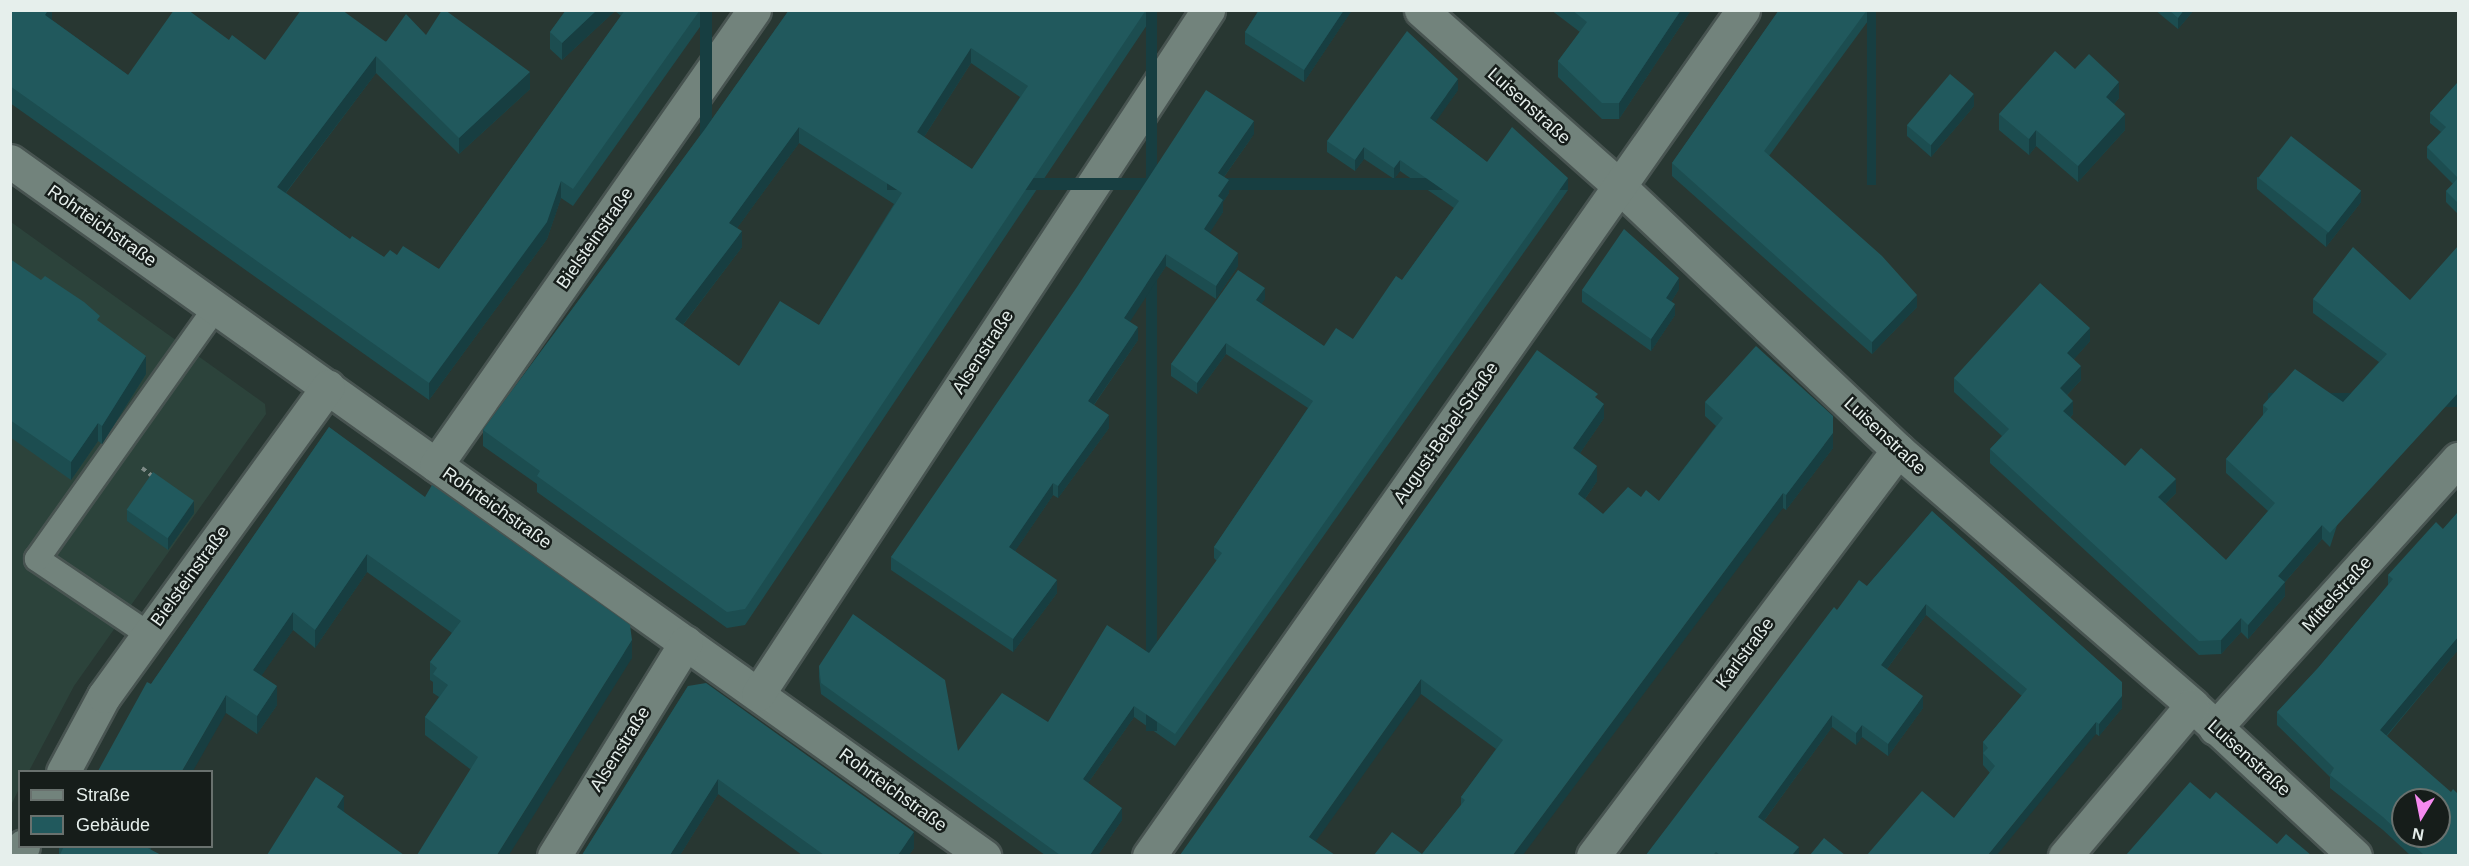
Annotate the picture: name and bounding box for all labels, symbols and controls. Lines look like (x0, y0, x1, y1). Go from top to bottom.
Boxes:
street label: Luisenstraße (1483, 63, 1575, 149)
street label: Rohrteichstraße (43, 180, 161, 272)
street label: Bielsteinstraße (552, 183, 638, 293)
street label: Alsenstraße (948, 306, 1018, 398)
street label: August-Bebel-Straße (1389, 358, 1503, 508)
street label: Luisenstraße (1840, 393, 1930, 479)
street label: Rohrteichstraße (438, 462, 556, 554)
street label: Bielsteinstraße (146, 521, 234, 631)
street label: Mittelstraße (2298, 552, 2376, 636)
street label: Karlstraße (1711, 613, 1779, 693)
street label: Alsenstraße (585, 703, 655, 795)
street label: Luisenstraße (2203, 715, 2295, 801)
street label: Rohrteichstraße (835, 744, 951, 836)
legend (18, 770, 213, 848)
text: Straße (76, 785, 130, 805)
north arrow (2391, 788, 2451, 848)
text: Gebäude (76, 815, 150, 835)
text: N (2411, 825, 2425, 844)

